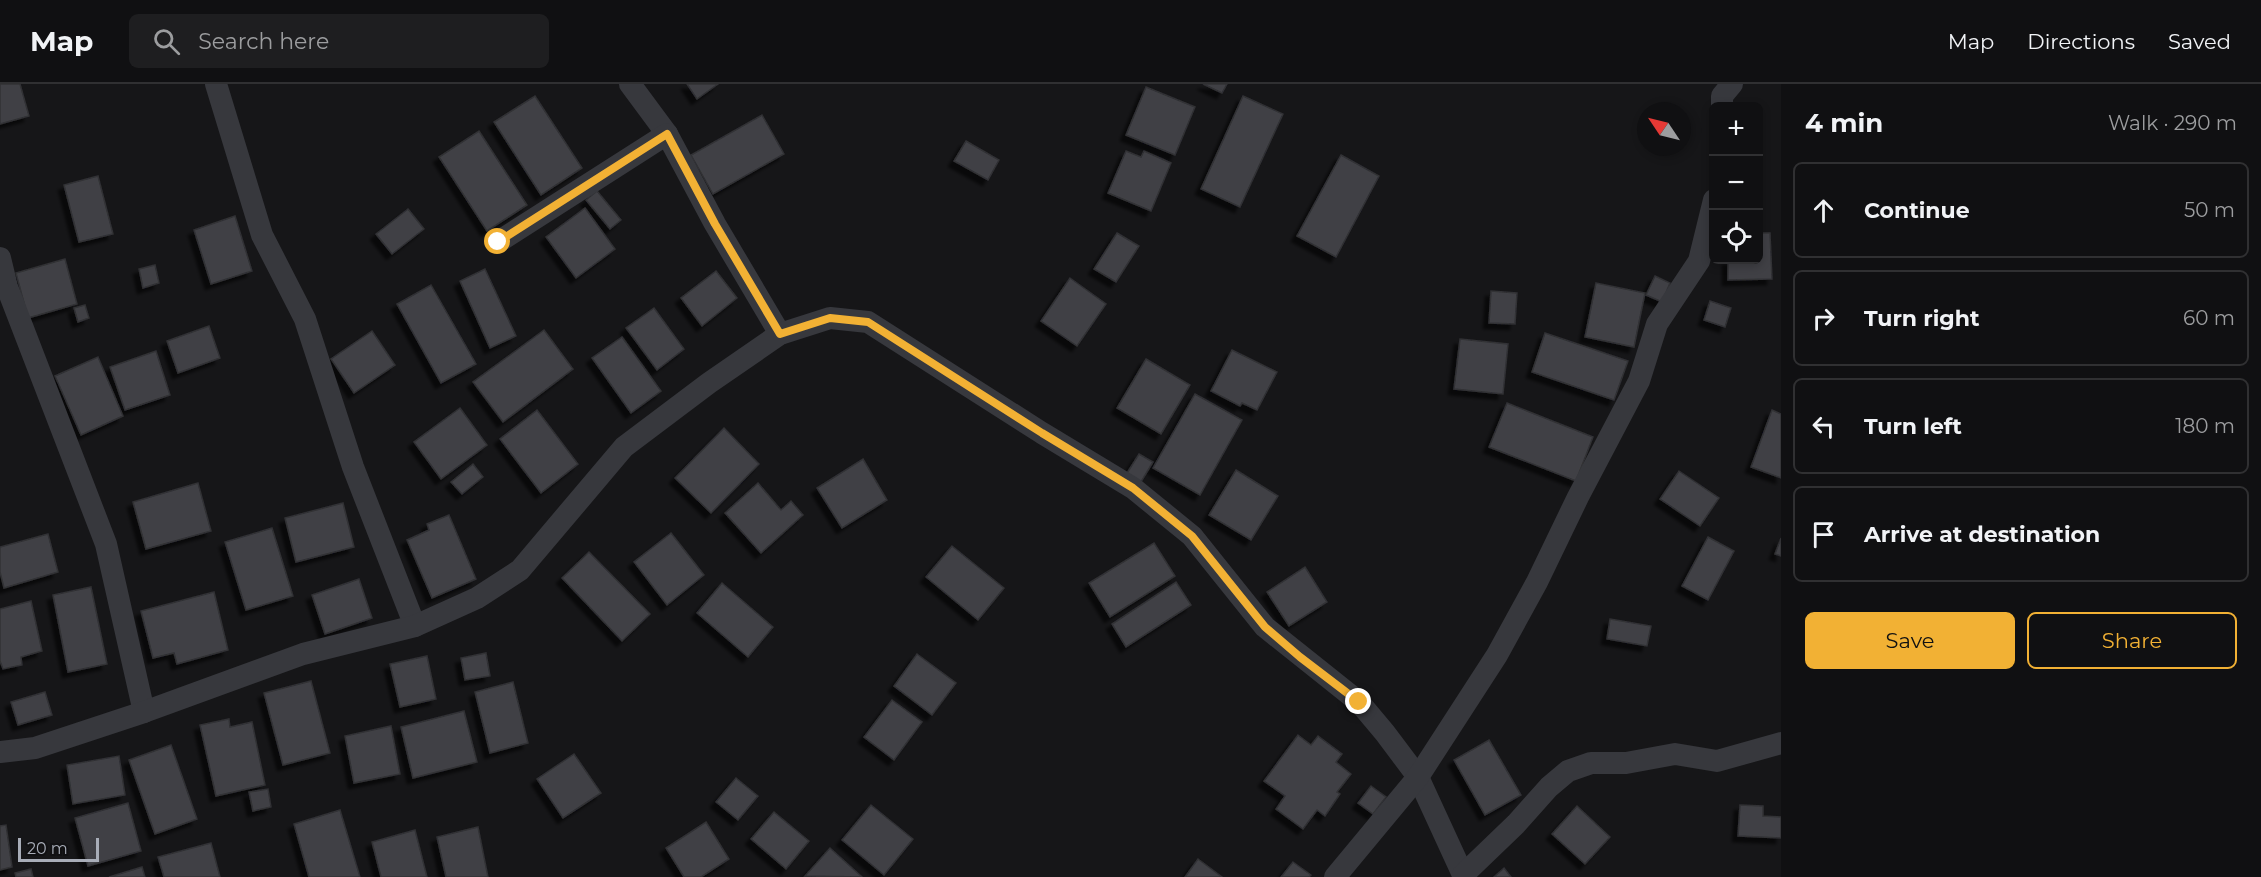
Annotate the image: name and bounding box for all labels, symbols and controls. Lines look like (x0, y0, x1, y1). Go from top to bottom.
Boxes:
search box (129, 14, 549, 68)
text: Map (30, 24, 93, 58)
icon: search (150, 25, 183, 58)
text: Search here (198, 28, 329, 55)
text: Map (1948, 29, 1994, 54)
text: Directions (2027, 29, 2135, 54)
text: Saved (2168, 29, 2231, 54)
north arrow (1637, 102, 1691, 156)
map controls (1709, 102, 1763, 264)
button: + (1709, 102, 1763, 156)
text: 4 min (1805, 107, 1883, 139)
text: Walk · 290 m (2108, 111, 2237, 135)
button: − (1709, 156, 1763, 210)
icon: ahead (1807, 194, 1840, 227)
text: Continue (1864, 197, 1970, 224)
text: 50 m (2184, 198, 2235, 222)
button: locate (1709, 210, 1763, 264)
route start (484, 228, 510, 254)
icon: right (1807, 302, 1840, 335)
text: Turn right (1864, 305, 1979, 332)
text: 60 m (2183, 306, 2235, 330)
icon: left (1807, 410, 1840, 443)
text: Turn left (1864, 413, 1962, 440)
text: 180 m (2175, 414, 2235, 438)
icon: arrive (1807, 518, 1840, 551)
text: Arrive at destination (1864, 521, 2100, 548)
button: Save (1805, 612, 2015, 669)
button: Share (2027, 612, 2237, 669)
route end (1345, 688, 1371, 714)
scale bar (18, 835, 99, 862)
text: 20 m (27, 839, 68, 858)

